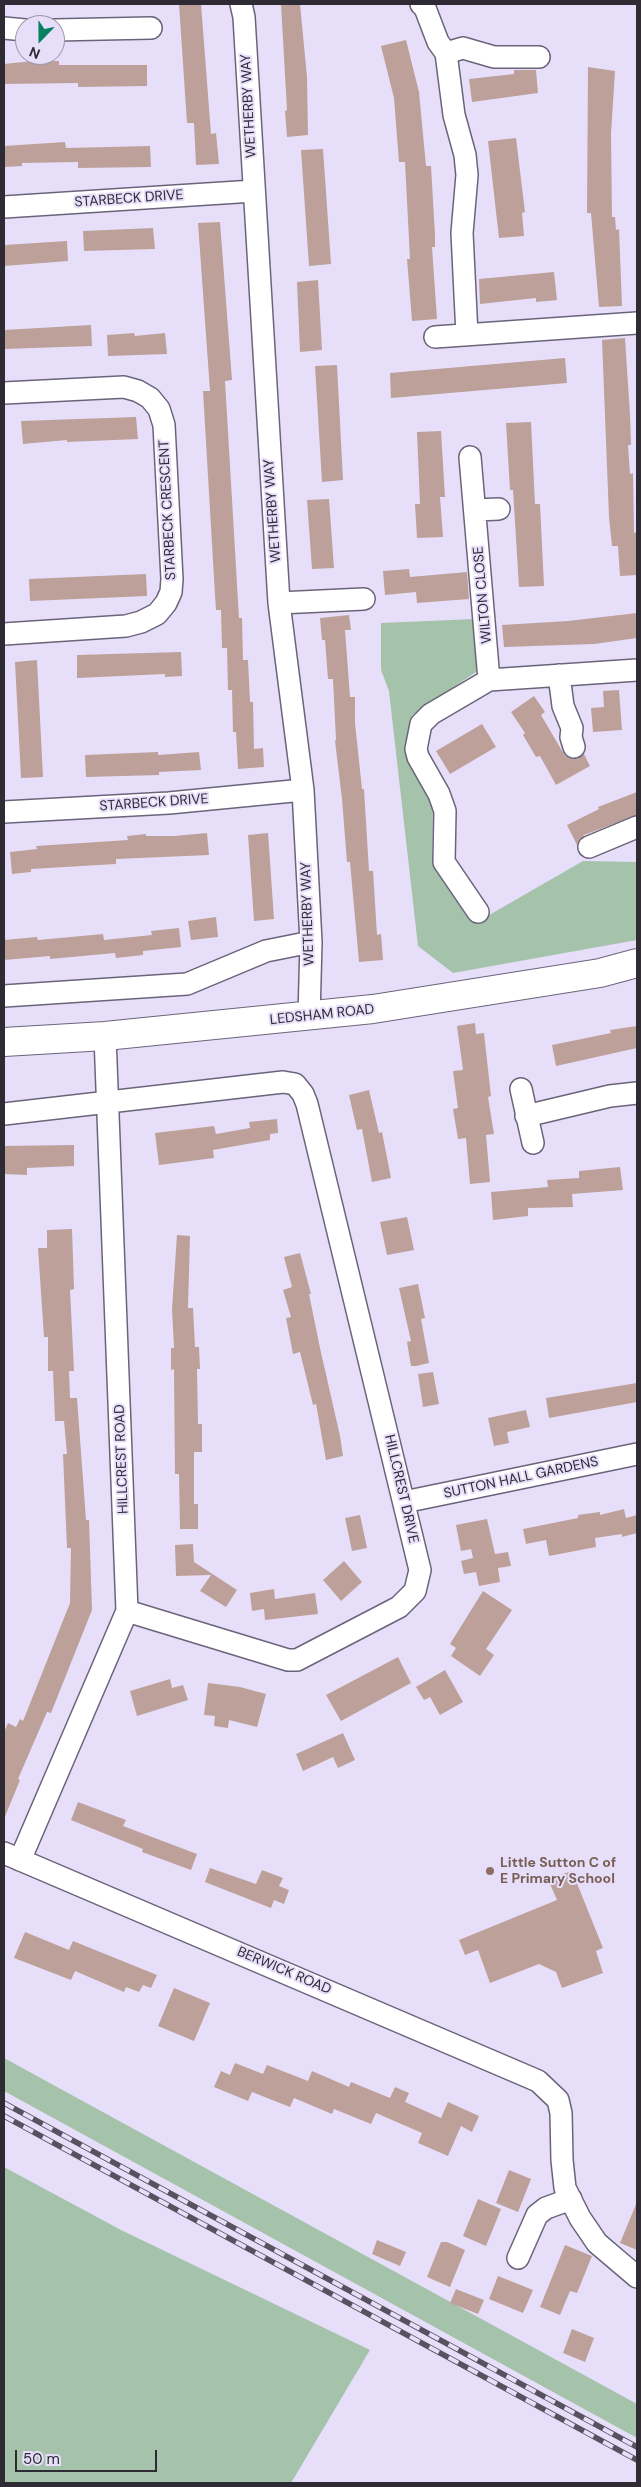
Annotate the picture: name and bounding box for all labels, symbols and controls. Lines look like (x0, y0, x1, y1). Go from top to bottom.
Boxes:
north arrow (15, 15, 65, 65)
text: N (27, 43, 43, 63)
street label: WETHERBY WAY (238, 54, 260, 158)
street label: STARBECK DRIVE (74, 187, 184, 211)
street label: STARBECK CRESCENT (156, 439, 180, 581)
street label: WETHERBY WAY (261, 459, 285, 563)
street label: WILTON CLOSE (470, 546, 496, 644)
street label: STARBECK DRIVE (99, 791, 209, 815)
street label: WETHERBY WAY (298, 862, 318, 966)
street label: LEDSHAM ROAD (269, 1001, 375, 1029)
street label: HILLCREST ROAD (112, 1404, 132, 1514)
street label: HILLCREST DRIVE (380, 1433, 422, 1545)
street label: SUTTON HALL GARDENS (442, 1453, 600, 1503)
place label: Little Sutton C of E Primary School (500, 1855, 616, 1888)
marker: Little Sutton C of E Primary School (484, 1865, 496, 1877)
street label: BERWICK ROAD (234, 1944, 334, 1998)
scale bar (18, 2440, 160, 2472)
text: 50 m (23, 2449, 60, 2469)

